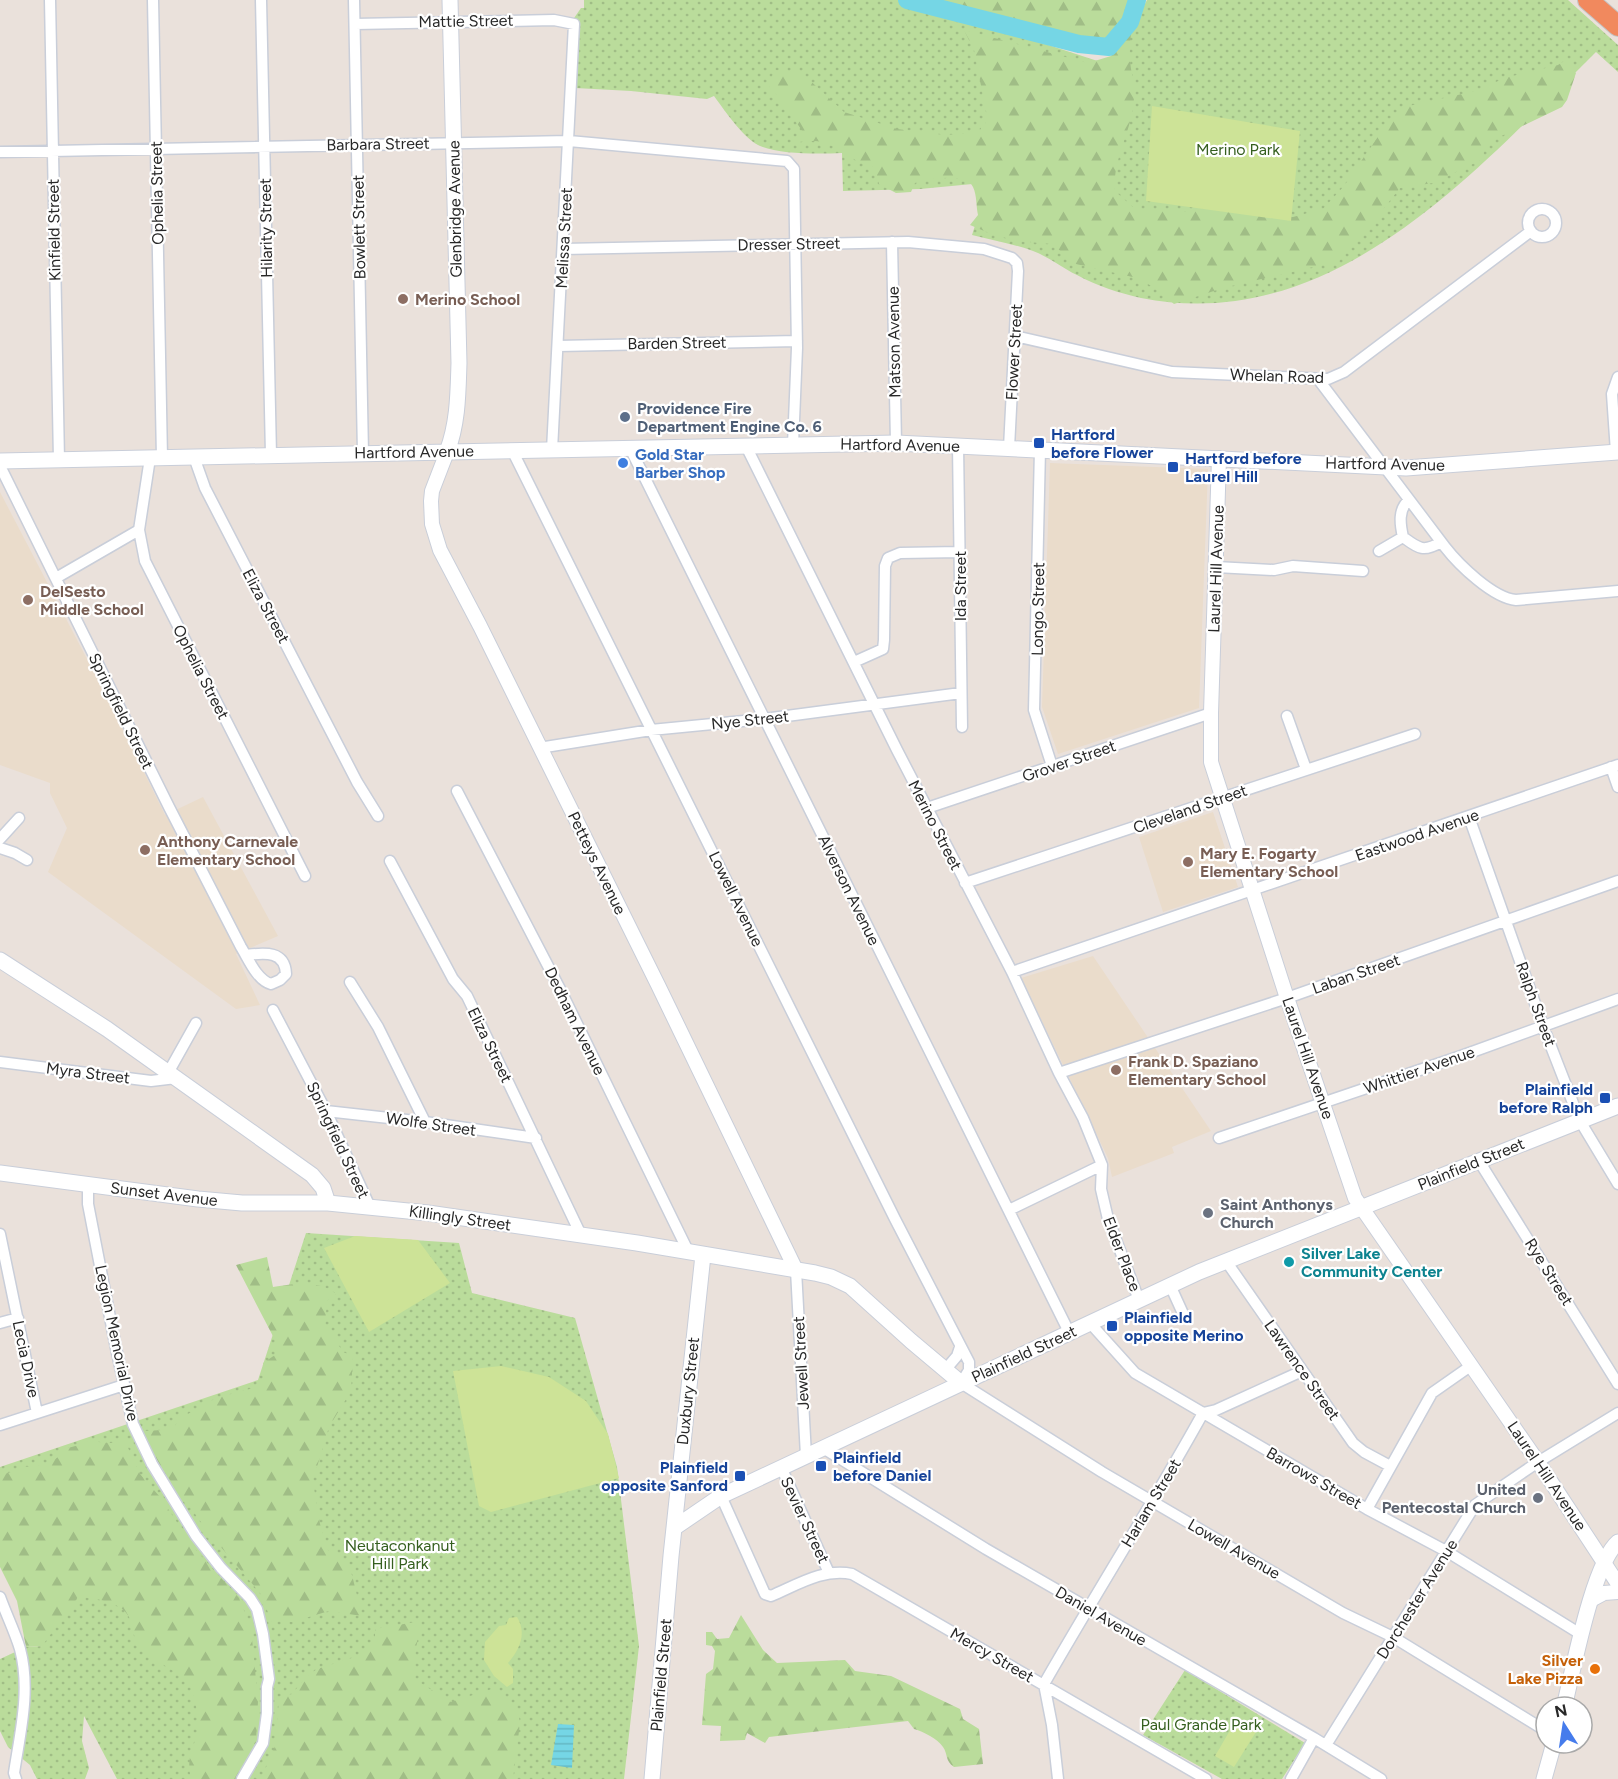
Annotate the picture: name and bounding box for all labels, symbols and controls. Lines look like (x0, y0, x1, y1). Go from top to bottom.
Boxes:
street label: Mattie Street (418, 11, 514, 31)
street label: Barbara Street (326, 134, 430, 154)
street label: Glenbridge Avenue (444, 140, 466, 278)
park label: Merino Park (1196, 140, 1280, 159)
street label: Ophelia Street (147, 141, 167, 245)
street label: Bowlett Street (349, 175, 369, 279)
street label: Hilarity Street (256, 178, 276, 278)
street label: Kinfield Street (44, 179, 64, 281)
street label: Melissa Street (552, 187, 576, 289)
street label: Dresser Street (737, 234, 841, 254)
street label: Matson Avenue (884, 286, 904, 398)
place label: Merino School (415, 290, 520, 309)
marker: Merino School (396, 292, 410, 306)
street label: Flower Street (1002, 303, 1026, 401)
street label: Barden Street (627, 333, 727, 353)
street label: Whelan Road (1229, 365, 1325, 387)
place label: Providence Fire Department Engine Co. 6 (637, 399, 822, 436)
marker: Providence Fire Department Engine Co. 6 (618, 410, 632, 424)
place label: Hartford before Flower (1051, 425, 1153, 462)
street label: Hartford Avenue (840, 434, 960, 456)
marker: Hartford before Flower (1032, 436, 1046, 450)
street label: Hartford Avenue (354, 441, 474, 463)
place label: Gold Star Barber Shop (635, 445, 726, 482)
place label: Hartford before Laurel Hill (1185, 449, 1302, 486)
street label: Hartford Avenue (1325, 453, 1445, 475)
marker: Gold Star Barber Shop (616, 456, 630, 470)
marker: Hartford before Laurel Hill (1166, 460, 1180, 474)
street label: Laurel Hill Avenue (1204, 505, 1228, 633)
street label: Ida Street (951, 551, 970, 621)
street label: Longo Street (1028, 562, 1048, 656)
street label: Eliza Street (238, 566, 294, 646)
place label: DelSesto Middle School (40, 582, 144, 619)
marker: DelSesto Middle School (21, 593, 35, 607)
street label: Ophelia Street (169, 621, 233, 723)
street label: Springfield Street (85, 650, 157, 772)
street label: Nye Street (710, 706, 790, 734)
street label: Grover Street (1020, 736, 1118, 786)
street label: Merino Street (904, 777, 966, 873)
street label: Cleveland Street (1131, 781, 1249, 837)
street label: Eastwood Avenue (1353, 805, 1482, 865)
street label: Petteys Avenue (564, 808, 630, 918)
place label: Anthony Carnevale Elementary School (157, 832, 298, 869)
street label: Alverson Avenue (814, 832, 884, 948)
marker: Anthony Carnevale Elementary School (138, 843, 152, 857)
place label: Mary E. Fogarty Elementary School (1200, 844, 1338, 881)
street label: Lowell Avenue (705, 848, 767, 950)
marker: Mary E. Fogarty Elementary School (1181, 855, 1195, 869)
street label: Laban Street (1310, 950, 1402, 998)
street label: Ralph Street (1512, 959, 1560, 1049)
street label: Dedham Avenue (541, 964, 609, 1078)
street label: Laurel Hill Avenue (1278, 994, 1338, 1122)
street label: Eliza Street (464, 1004, 516, 1086)
street label: Whittier Avenue (1361, 1042, 1477, 1098)
place label: Frank D. Spaziano Elementary School (1128, 1052, 1266, 1089)
street label: Myra Street (45, 1058, 131, 1088)
marker: Frank D. Spaziano Elementary School (1109, 1063, 1123, 1077)
street label: Springfield Street (303, 1079, 373, 1201)
place label: Plainfield before Ralph (1499, 1080, 1593, 1117)
marker: Plainfield before Ralph (1598, 1091, 1612, 1105)
street label: Wolfe Street (385, 1108, 477, 1140)
street label: Plainfield Street (1415, 1134, 1527, 1194)
street label: Sunset Avenue (109, 1178, 219, 1210)
place label: Saint Anthonys Church (1220, 1195, 1333, 1232)
street label: Killingly Street (408, 1201, 512, 1235)
marker: Saint Anthonys Church (1201, 1206, 1215, 1220)
street label: Elder Place (1099, 1214, 1145, 1294)
street label: Rye Street (1521, 1235, 1577, 1309)
place label: Silver Lake Community Center (1301, 1244, 1442, 1281)
marker: Silver Lake Community Center (1282, 1255, 1296, 1269)
street label: Legion Memorial Drive (91, 1263, 143, 1423)
place label: Plainfield opposite Merino (1124, 1308, 1244, 1345)
street label: Jewell Street (789, 1316, 813, 1410)
street label: Lawrence Street (1260, 1316, 1344, 1424)
street label: Lecia Drive (9, 1319, 44, 1400)
marker: Plainfield opposite Merino (1105, 1319, 1119, 1333)
street label: Plainfield Street (969, 1321, 1079, 1387)
street label: Duxbury Street (673, 1336, 703, 1446)
street label: Laurel Hill Avenue (1503, 1418, 1591, 1535)
street label: Barrows Street (1263, 1443, 1365, 1513)
place label: Plainfield before Daniel (833, 1448, 931, 1485)
street label: Harlam Street (1117, 1455, 1185, 1551)
place label: Plainfield opposite Sanford (601, 1458, 728, 1495)
marker: Plainfield before Daniel (814, 1459, 828, 1473)
marker: Plainfield opposite Sanford (733, 1469, 747, 1483)
street label: Sevier Street (777, 1474, 833, 1566)
place label: United Pentecostal Church (1382, 1480, 1526, 1517)
marker: United Pentecostal Church (1531, 1491, 1545, 1505)
street label: Lowell Avenue (1184, 1515, 1284, 1583)
street label: Dorchester Avenue (1372, 1535, 1462, 1662)
park label: Neutaconkanut Hill Park (345, 1536, 455, 1573)
street label: Daniel Avenue (1052, 1582, 1150, 1650)
street label: Plainfield Street (647, 1618, 675, 1732)
street label: Mercy Street (947, 1623, 1037, 1687)
place label: Silver Lake Pizza (1507, 1651, 1583, 1688)
marker: Silver Lake Pizza (1588, 1662, 1602, 1676)
north arrow (1534, 1695, 1594, 1755)
text: N (1553, 1700, 1569, 1721)
park label: Paul Grande Park (1141, 1715, 1262, 1734)

